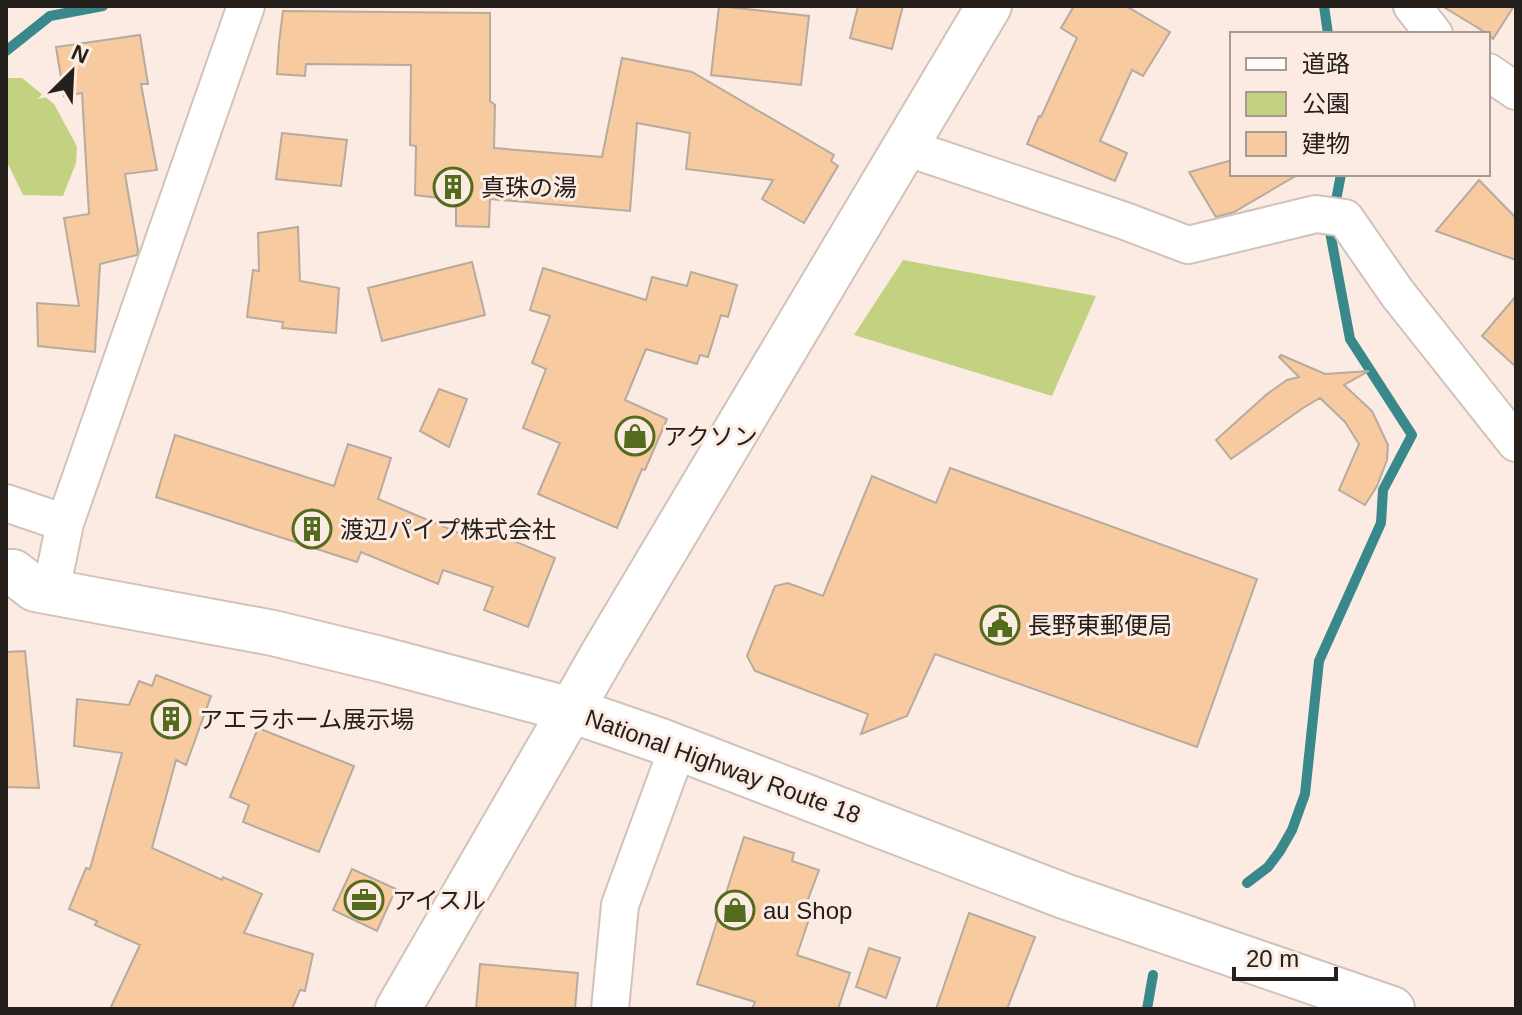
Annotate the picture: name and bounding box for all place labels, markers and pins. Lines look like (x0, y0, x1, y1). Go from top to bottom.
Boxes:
building icon: 真珠の湯 (432, 166, 474, 208)
place label: 真珠の湯 (481, 174, 577, 201)
shop icon: アクソン (614, 415, 656, 457)
place label: アクソン (663, 423, 758, 450)
building icon: 渡辺パイプ株式会社 (291, 508, 333, 550)
place label: 渡辺パイプ株式会社 (340, 516, 556, 543)
public building icon: 長野東郵便局 (979, 604, 1021, 646)
place label: 長野東郵便局 (1028, 612, 1172, 639)
building icon: アエラホーム展示場 (150, 698, 192, 740)
place label: アエラホーム展示場 (199, 706, 414, 733)
office icon: アイスル (343, 879, 385, 921)
place label: アイスル (392, 887, 486, 914)
shop icon: au Shop (714, 889, 756, 931)
place label: au Shop (763, 897, 852, 924)

